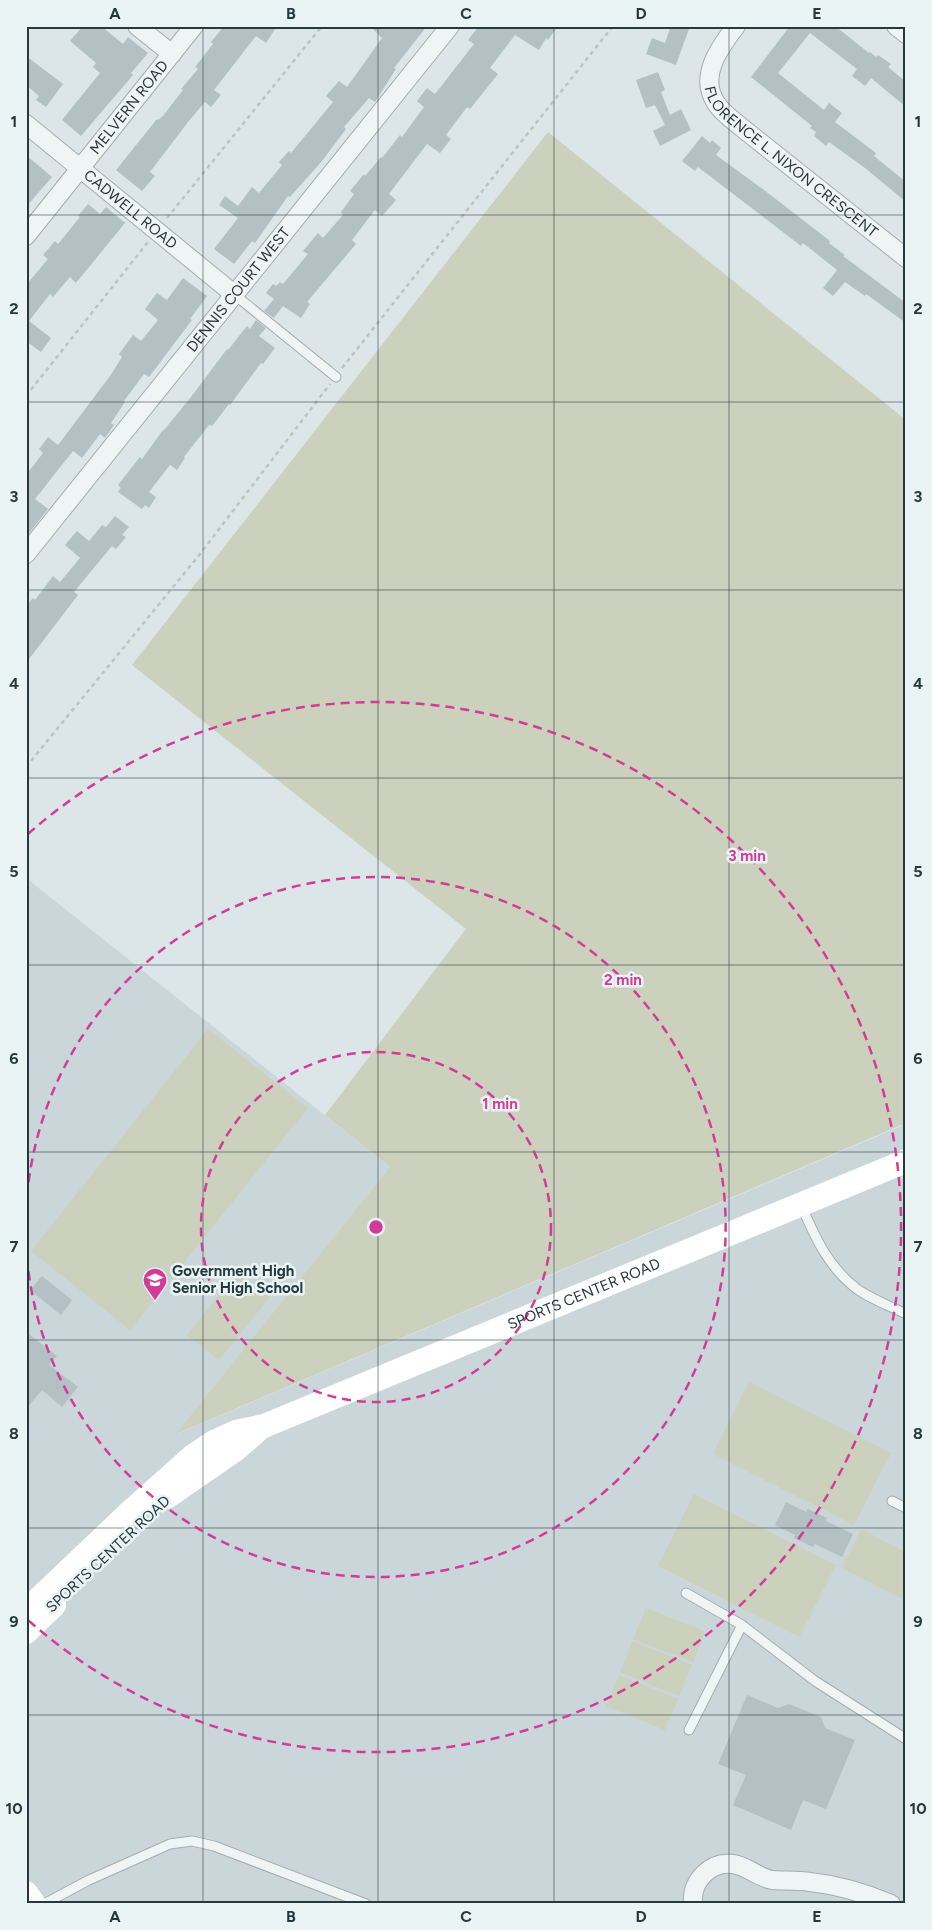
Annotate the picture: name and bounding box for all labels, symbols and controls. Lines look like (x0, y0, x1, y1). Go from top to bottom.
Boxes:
text: A (109, 4, 121, 23)
text: B (286, 4, 296, 23)
text: C (460, 4, 472, 23)
text: D (635, 4, 647, 23)
text: E (812, 4, 822, 23)
street label: MELVERN ROAD (86, 57, 172, 158)
street label: FLORENCE L. NIXON CRESCENT (701, 84, 882, 242)
text: 1 (11, 112, 17, 131)
text: 1 (915, 112, 921, 131)
street label: CADWELL ROAD (80, 166, 181, 253)
street label: DENNIS COURT WEST (183, 223, 294, 356)
text: 2 (9, 299, 19, 318)
text: 2 (913, 299, 923, 318)
text: 3 (10, 487, 19, 506)
text: 3 (914, 487, 923, 506)
text: 4 (9, 674, 19, 693)
text: 4 (913, 674, 923, 693)
text: 3 min (728, 847, 766, 865)
text: 5 (9, 862, 19, 881)
text: 5 (913, 862, 923, 881)
text: 2 min (604, 971, 642, 989)
text: 6 (9, 1049, 19, 1068)
text: 6 (913, 1049, 923, 1068)
text: 1 min (482, 1095, 518, 1113)
centre of rings (367, 1218, 385, 1236)
text: 7 (10, 1237, 19, 1256)
text: 7 (914, 1237, 923, 1256)
street label: SPORTS CENTER ROAD (505, 1254, 663, 1333)
place label: Government High Senior High School (172, 1262, 303, 1297)
school or university icon: Government High Senior High School (142, 1267, 168, 1301)
text: 8 (9, 1424, 19, 1443)
text: 8 (913, 1424, 923, 1443)
street label: SPORTS CENTER ROAD (42, 1492, 174, 1616)
text: 9 (9, 1612, 19, 1631)
text: 9 (913, 1612, 923, 1631)
text: 10 (5, 1799, 23, 1818)
text: 10 (909, 1799, 927, 1818)
text: A (109, 1907, 121, 1926)
text: B (286, 1907, 296, 1926)
text: C (460, 1907, 472, 1926)
text: D (635, 1907, 647, 1926)
text: E (812, 1907, 822, 1926)

